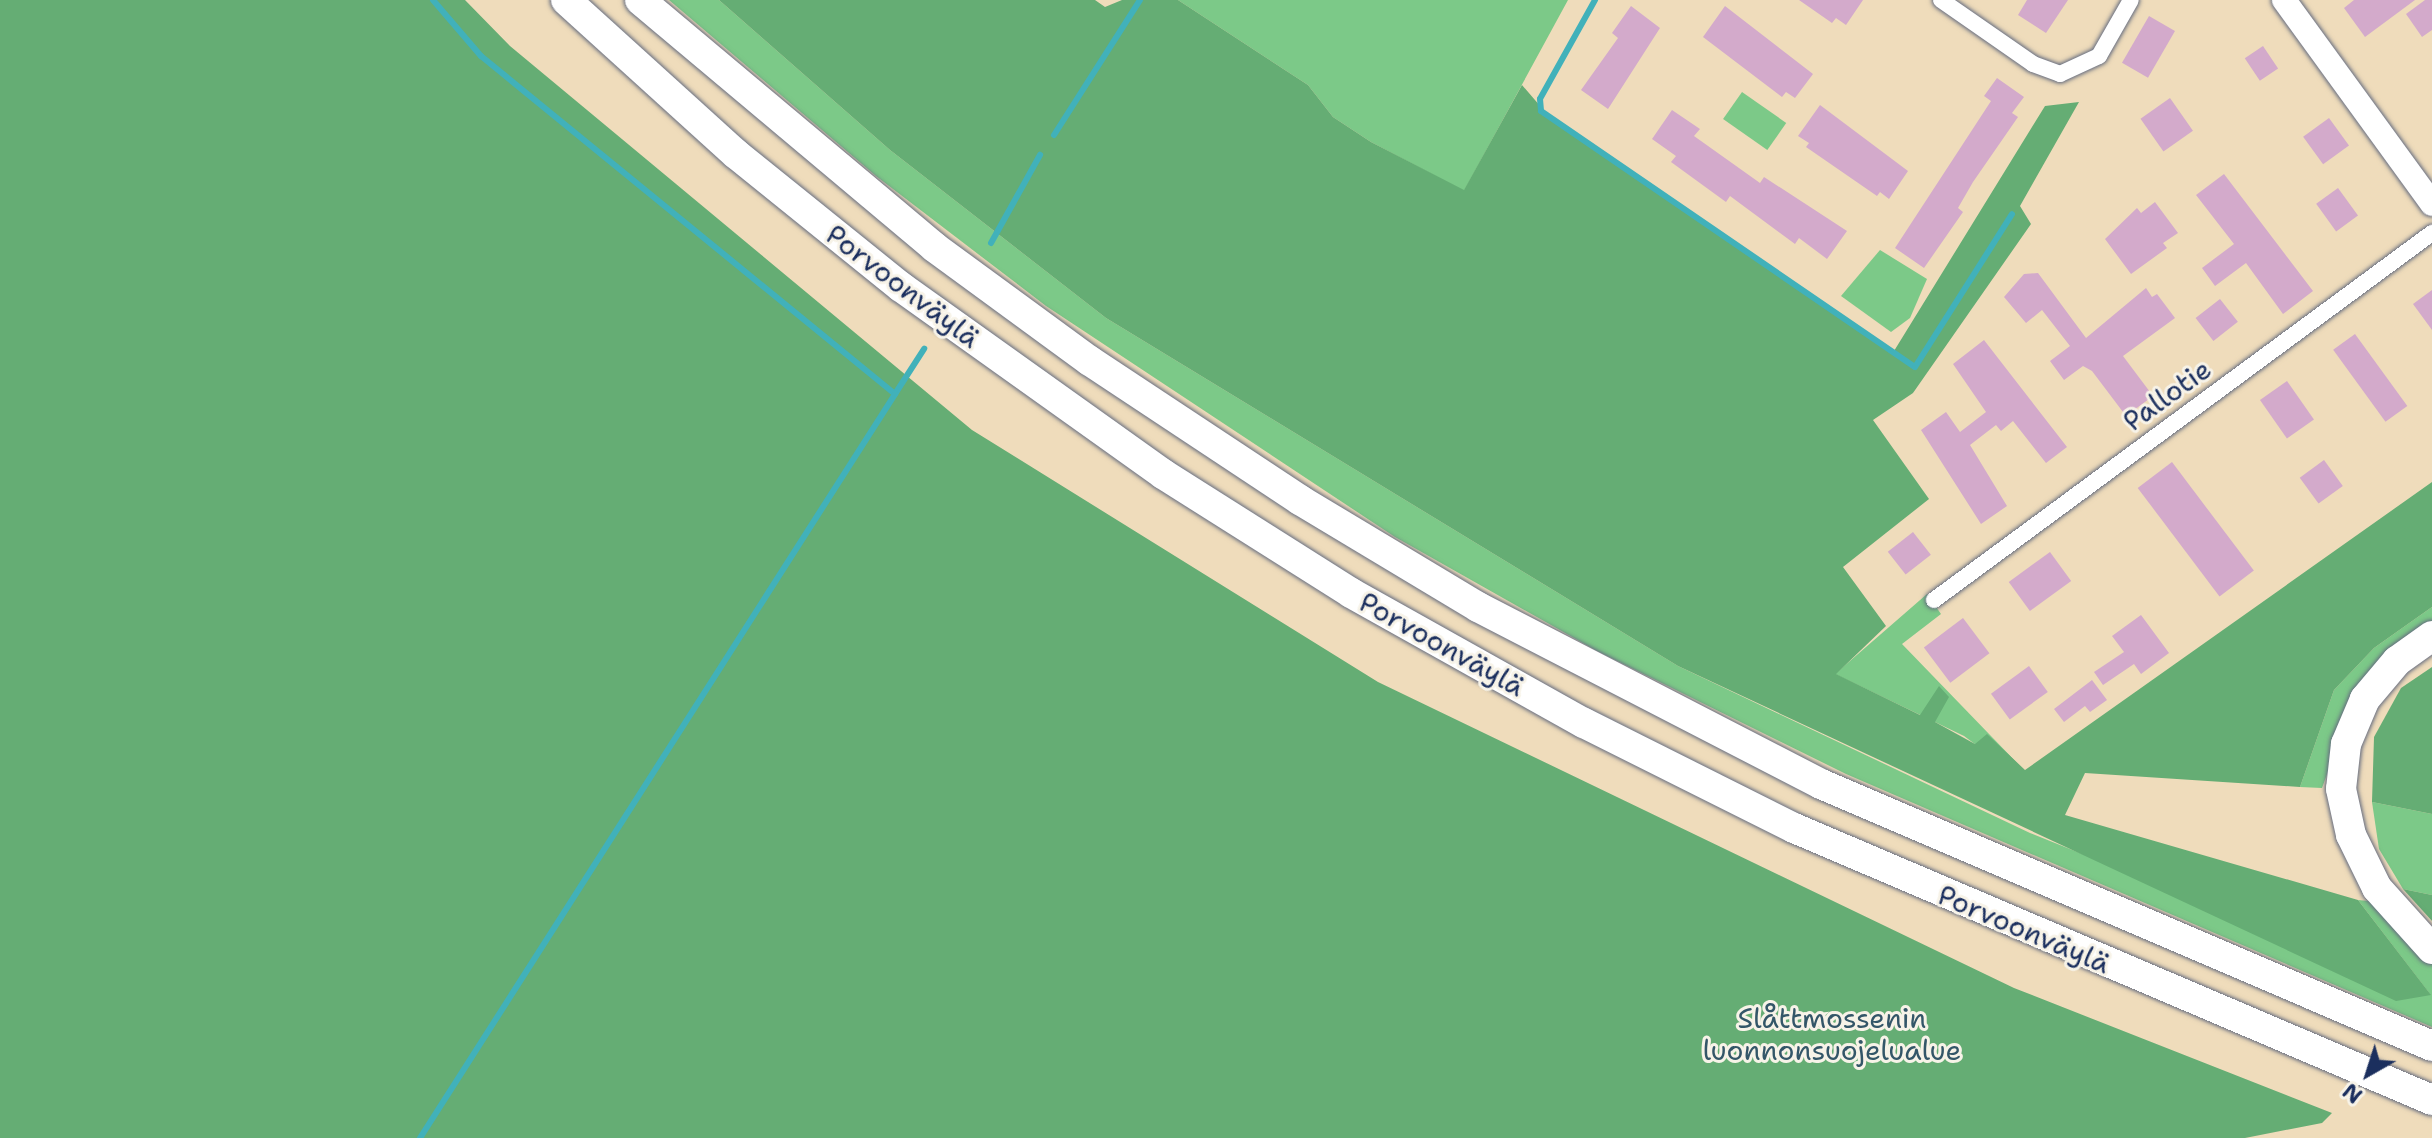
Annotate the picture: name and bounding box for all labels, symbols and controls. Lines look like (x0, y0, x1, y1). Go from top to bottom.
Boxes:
street label: Porvoonväylä (820, 217, 986, 355)
street label: Pallotie (2117, 352, 2217, 438)
street label: Porvoonväylä (1354, 585, 1530, 703)
street label: Porvoonväylä (1933, 878, 2115, 980)
park label: Slåttmossenin luonnonsuojelualue (1703, 1001, 1961, 1067)
north arrow (2328, 1034, 2408, 1114)
text: N (2337, 1076, 2368, 1110)

